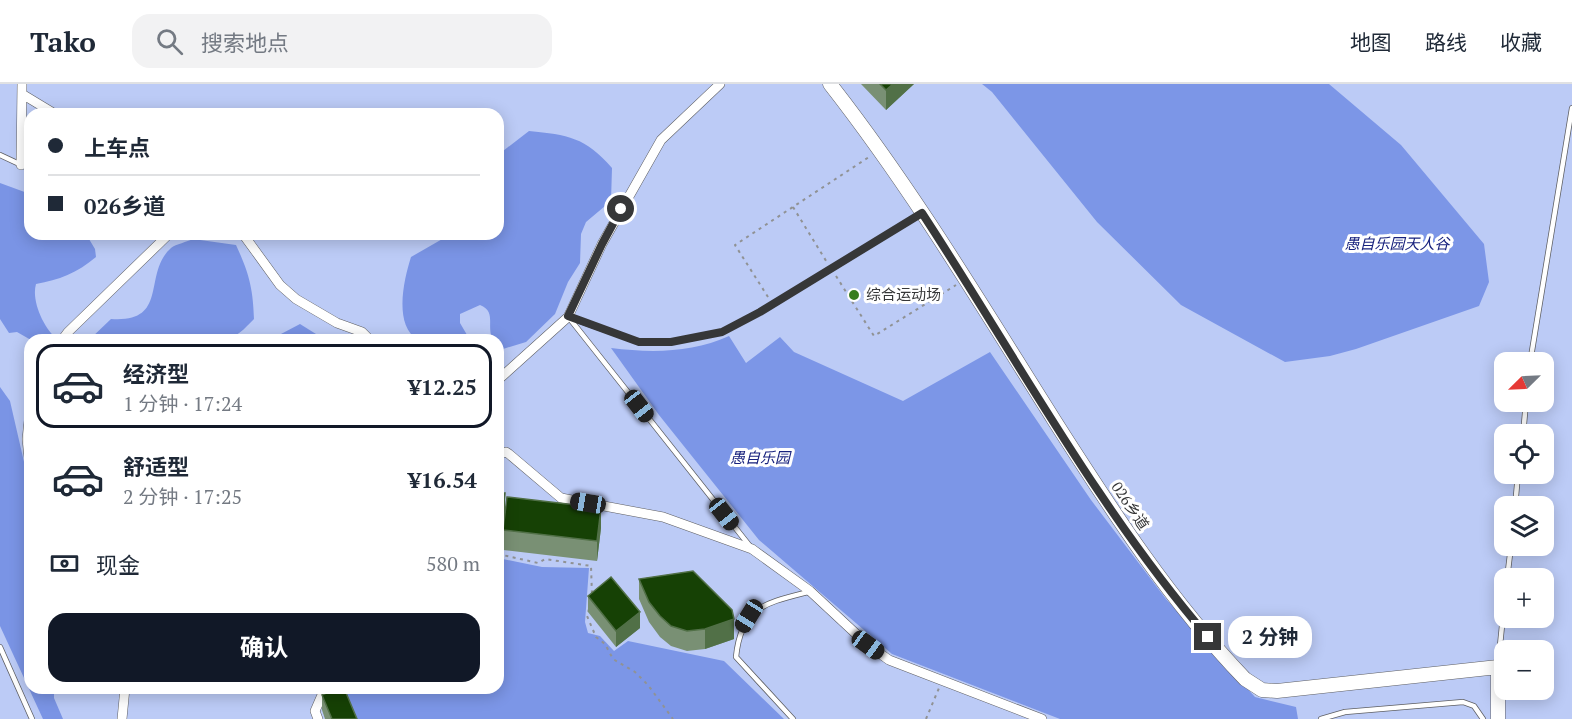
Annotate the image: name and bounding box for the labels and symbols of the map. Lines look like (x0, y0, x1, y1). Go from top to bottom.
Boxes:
route start (607, 195, 634, 222)
park label: 愚自乐园天人谷 (1344, 233, 1451, 253)
place label: 综合运动场 (866, 284, 941, 304)
marker: 综合运动场 (847, 288, 861, 302)
north arrow (1494, 352, 1554, 412)
car (621, 386, 657, 426)
park label: 愚自乐园 (730, 447, 792, 467)
street label: 026乡道 (1107, 477, 1154, 533)
car (569, 491, 607, 515)
car (706, 494, 742, 534)
car (732, 596, 766, 636)
callout: 2 分钟 (1229, 616, 1313, 658)
route end (1194, 623, 1221, 650)
car (848, 627, 888, 663)

